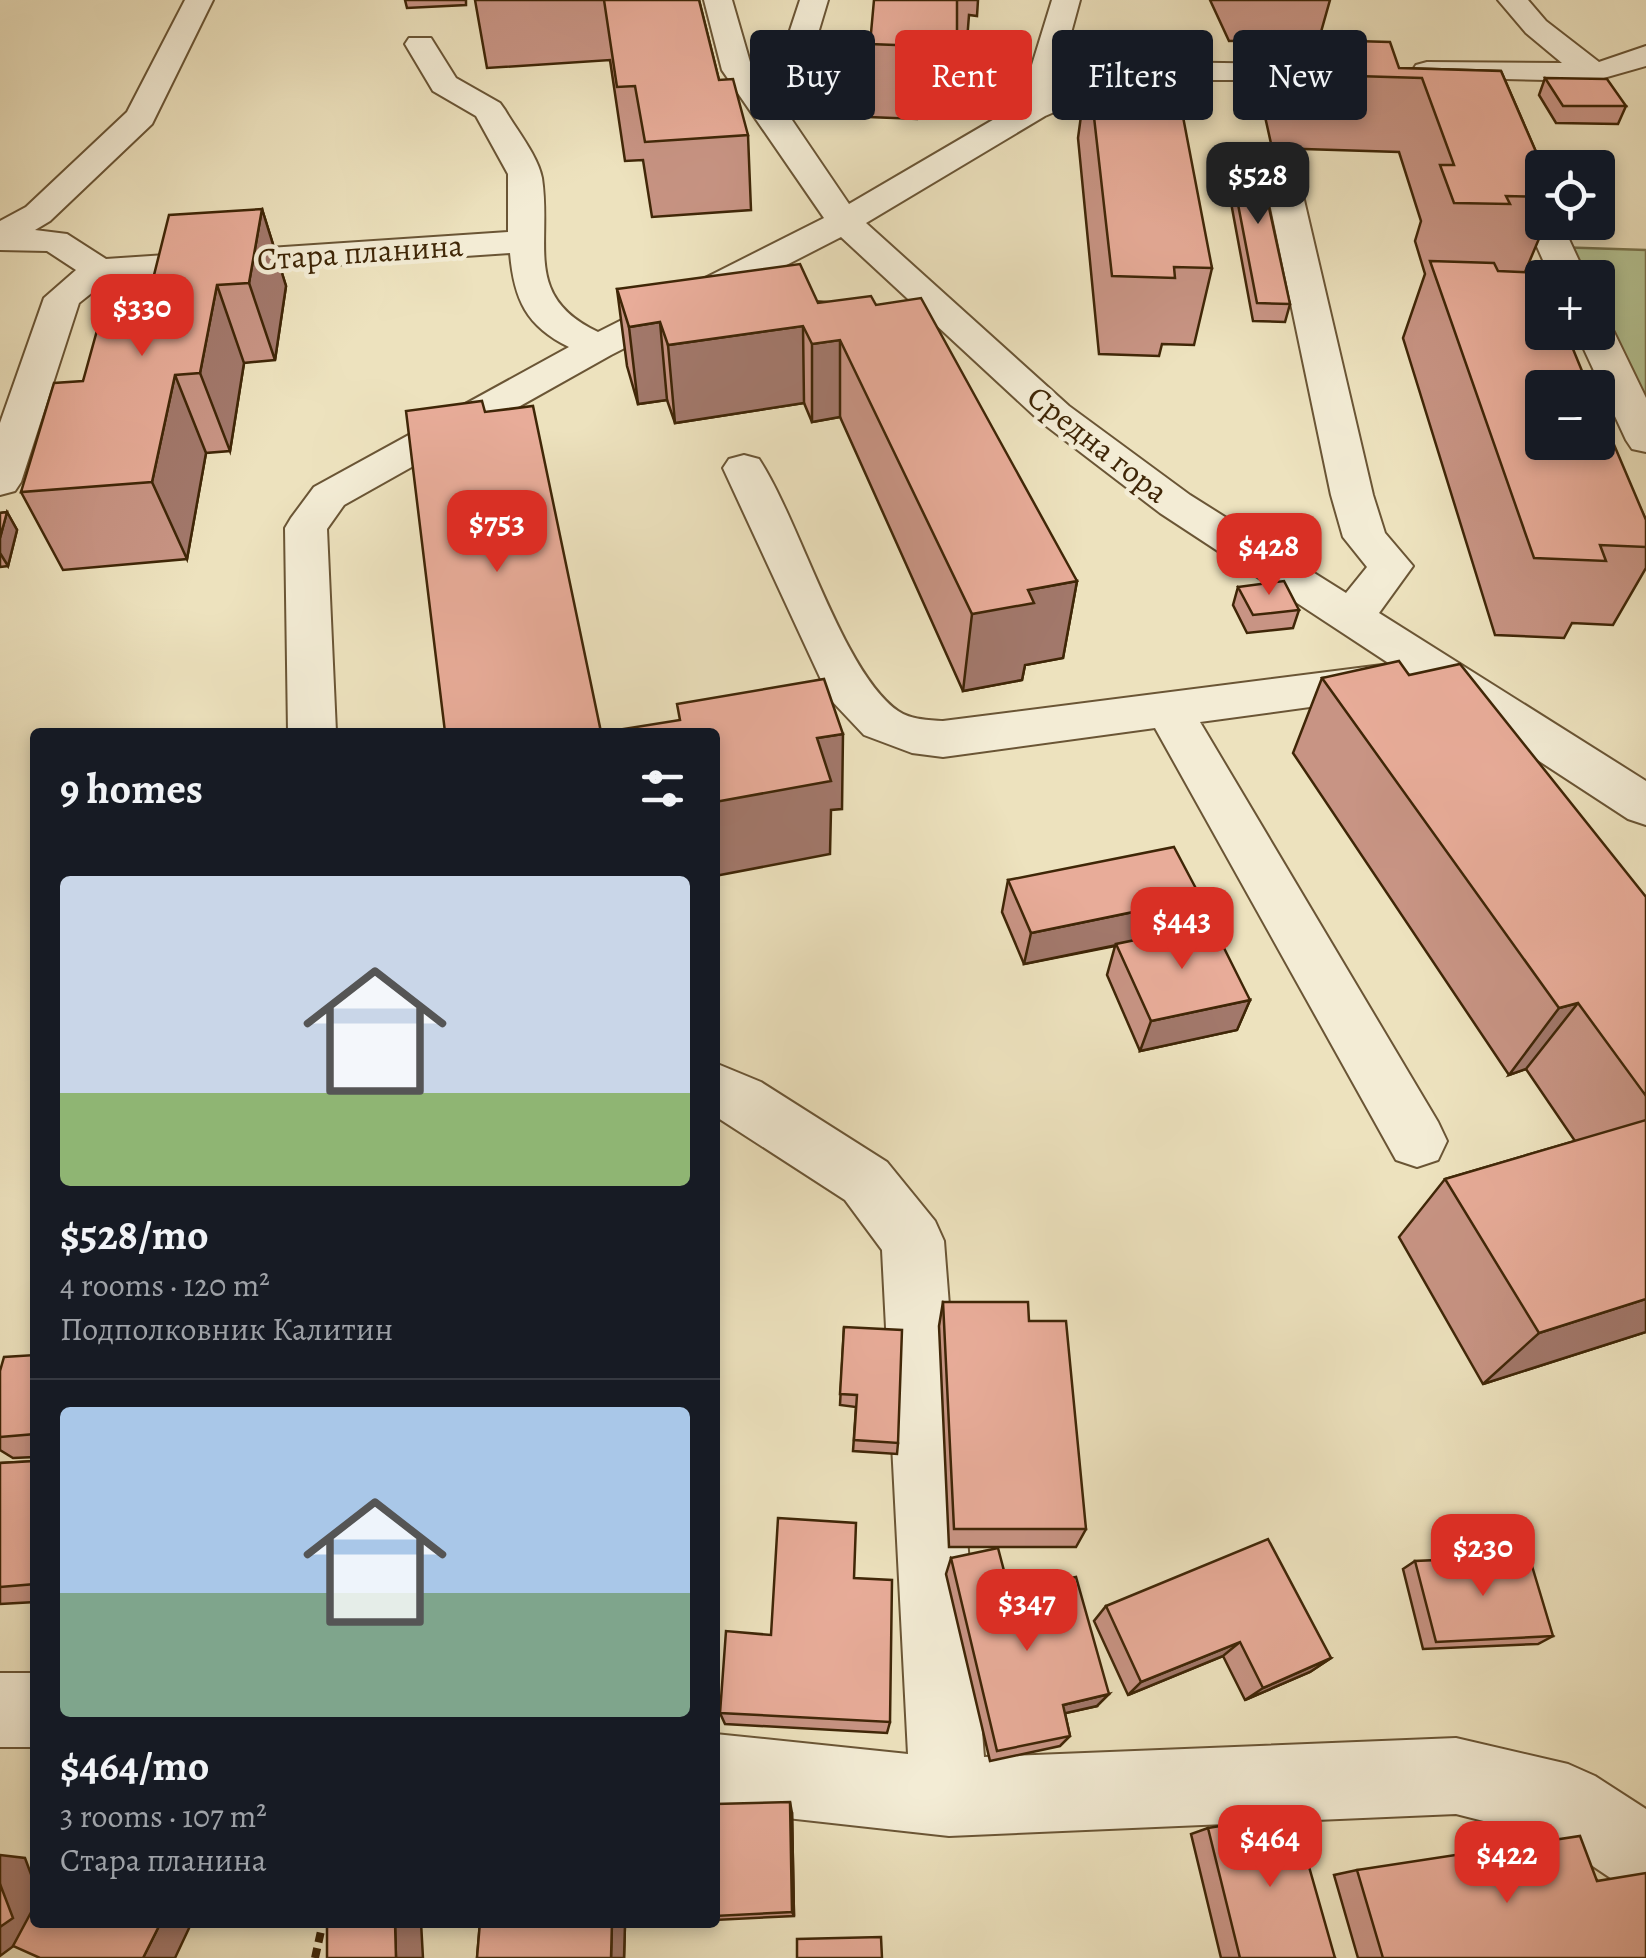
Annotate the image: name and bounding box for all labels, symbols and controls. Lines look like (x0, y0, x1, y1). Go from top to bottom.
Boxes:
chip: Buy (750, 30, 875, 120)
chip: Rent (895, 30, 1032, 120)
chip: Filters (1052, 30, 1213, 120)
chip: New (1233, 30, 1367, 120)
pin: $528 (1199, 142, 1317, 227)
map controls (1525, 150, 1615, 460)
button: locate (1525, 150, 1615, 240)
text: $528 (1228, 152, 1288, 196)
street label: Стара планина (255, 223, 465, 281)
button: + (1525, 260, 1615, 350)
pin: $330 (83, 274, 201, 359)
text: $330 (113, 284, 171, 328)
button: − (1525, 370, 1615, 460)
street label: Средна гора (1018, 375, 1178, 513)
pin: $753 (438, 490, 556, 575)
text: $753 (469, 500, 525, 544)
pin: $428 (1210, 513, 1328, 598)
text: $428 (1239, 523, 1299, 567)
text: 9 homes (60, 760, 203, 817)
icon: filters (635, 761, 690, 816)
pin: $443 (1123, 887, 1241, 972)
text: $443 (1153, 897, 1211, 941)
icon: home (285, 941, 465, 1121)
text: $528/mo (60, 1206, 209, 1263)
text: 4 rooms · 120 m² (60, 1263, 270, 1307)
text: Подполковник Калитин (60, 1307, 393, 1351)
icon: home (285, 1472, 465, 1652)
pin: $230 (1424, 1514, 1542, 1599)
text: $230 (1453, 1524, 1513, 1568)
pin: $347 (968, 1569, 1086, 1654)
text: $347 (998, 1579, 1056, 1623)
text: $464/mo (60, 1737, 209, 1794)
text: 3 rooms · 107 m² (60, 1794, 267, 1838)
pin: $464 (1211, 1805, 1329, 1890)
text: $464 (1240, 1815, 1300, 1859)
pin: $422 (1448, 1821, 1566, 1906)
text: $422 (1477, 1831, 1537, 1875)
text: Стара планина (60, 1838, 267, 1882)

